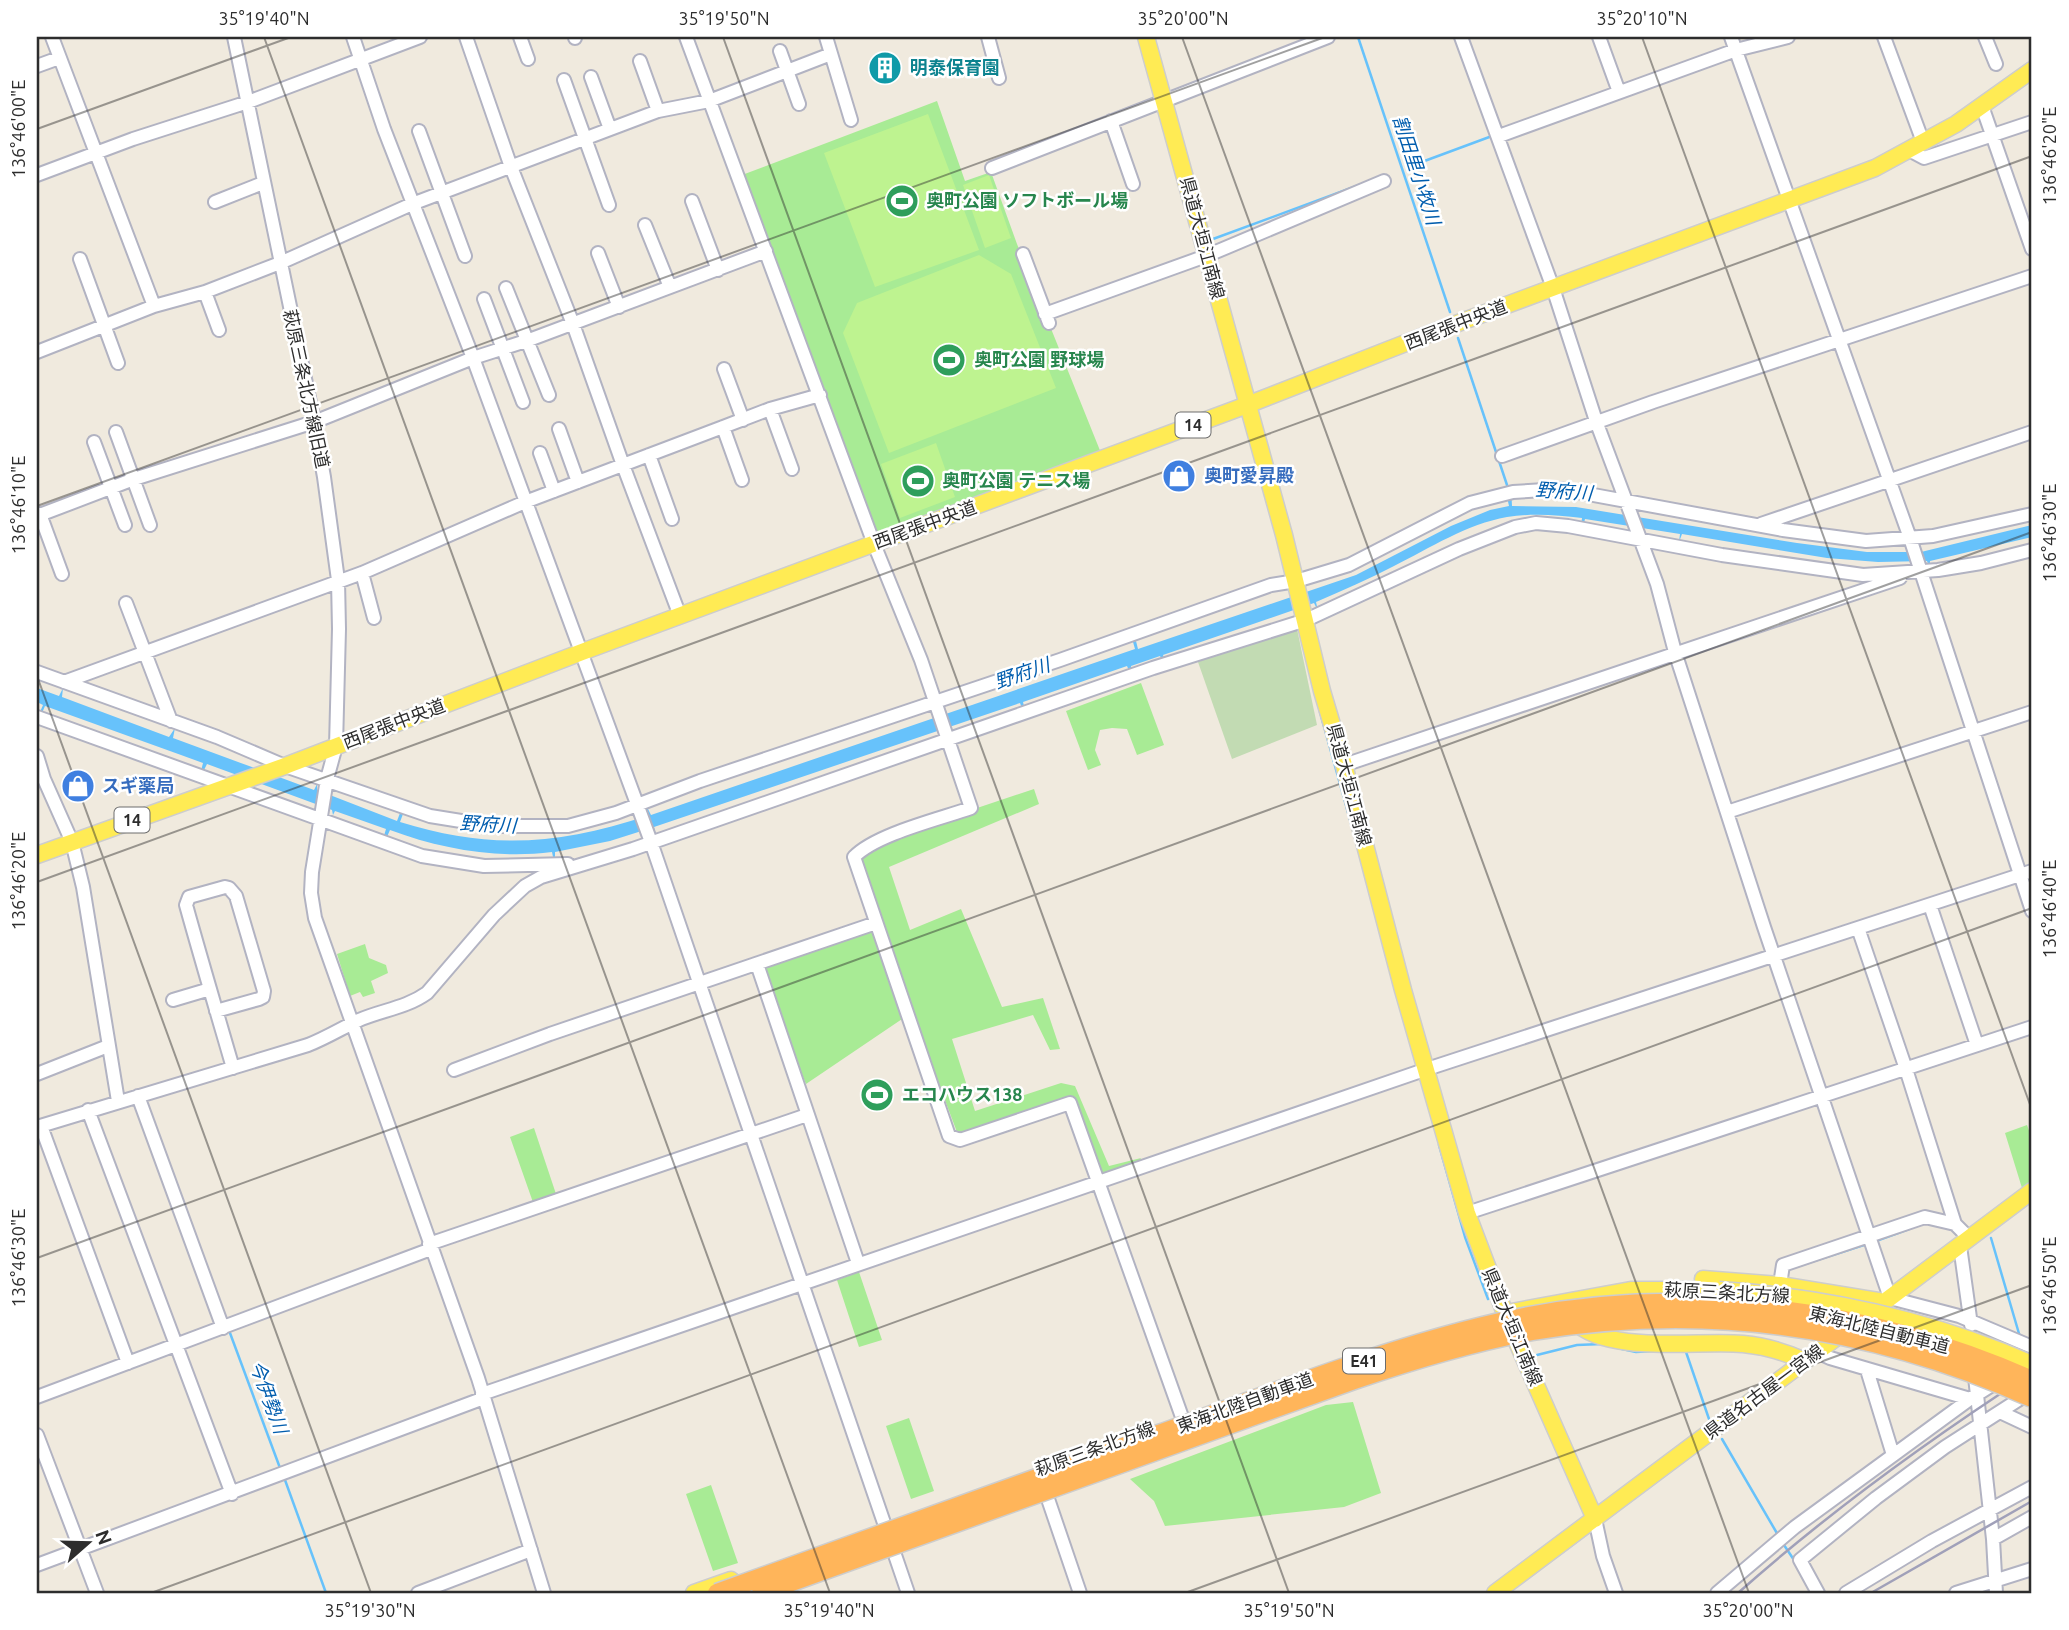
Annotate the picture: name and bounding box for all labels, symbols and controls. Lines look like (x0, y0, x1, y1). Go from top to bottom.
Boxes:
text: 35°19'40"N (218, 8, 310, 28)
text: 35°19'50"N (678, 8, 770, 28)
text: 35°20'00"N (1137, 8, 1229, 28)
text: 35°20'10"N (1596, 8, 1688, 28)
building icon: 明泰保育園 (866, 49, 904, 87)
place label: 明泰保育園 (910, 57, 1000, 77)
text: 136°46'00"E (8, 80, 28, 178)
text: 136°46'20"E (2039, 107, 2059, 205)
water label: 割田里小牧川 (1389, 112, 1446, 230)
street label: 県道大垣江南線 (1177, 174, 1229, 301)
sports icon: 奥町公園 ソフトボール場 (883, 182, 921, 220)
place label: 奥町公園 ソフトボール場 (926, 190, 1128, 210)
street label: 西尾張中央道 (1402, 295, 1510, 353)
street label: 萩原三条北方線旧道 (280, 307, 334, 470)
sports icon: 奥町公園 野球場 (930, 341, 968, 379)
place label: 奥町公園 野球場 (974, 349, 1104, 369)
road number: 14 (1176, 412, 1210, 438)
text: 136°46'10"E (8, 456, 28, 554)
shop icon: 奥町愛昇殿 (1160, 457, 1198, 495)
sports icon: 奥町公園 テニス場 (899, 462, 937, 500)
place label: 奥町愛昇殿 (1204, 465, 1294, 485)
place label: 奥町公園 テニス場 (942, 470, 1090, 490)
water label: 野府川 (1535, 478, 1595, 504)
text: 136°46'30"E (2039, 484, 2059, 582)
street label: 西尾張中央道 (870, 496, 979, 552)
water label: 野府川 (991, 653, 1054, 693)
street label: 西尾張中央道 (340, 694, 448, 752)
street label: 県道大垣江南線 (1324, 721, 1376, 848)
shop icon: スギ薬局 (59, 767, 97, 805)
place label: スギ薬局 (102, 775, 174, 795)
road number: 14 (114, 807, 150, 832)
water label: 野府川 (459, 812, 519, 837)
text: 136°46'20"E (8, 832, 28, 930)
text: 136°46'40"E (2039, 860, 2059, 958)
sports icon: エコハウス138 (858, 1076, 896, 1114)
place label: エコハウス138 (902, 1084, 1022, 1104)
text: 136°46'30"E (8, 1209, 28, 1307)
text: 136°46'50"E (2039, 1237, 2059, 1335)
street label: 県道大垣江南線 (1479, 1265, 1547, 1389)
street label: 萩原三条北方線 (1664, 1279, 1790, 1305)
street label: 東海北陸自動車道 (1807, 1302, 1952, 1356)
street label: 県道名古屋一宮線 (1700, 1340, 1827, 1443)
road number: E41 (1343, 1348, 1385, 1373)
water label: 今伊勢川 (246, 1358, 293, 1438)
street label: 東海北陸自動車道 (1174, 1368, 1316, 1436)
street label: 萩原三条北方線 (1032, 1417, 1157, 1479)
north arrow (52, 1508, 122, 1578)
text: N (91, 1527, 117, 1548)
text: 35°19'30"N (324, 1600, 416, 1620)
text: 35°19'40"N (783, 1600, 875, 1620)
text: 35°19'50"N (1243, 1600, 1335, 1620)
text: 35°20'00"N (1702, 1600, 1794, 1620)

